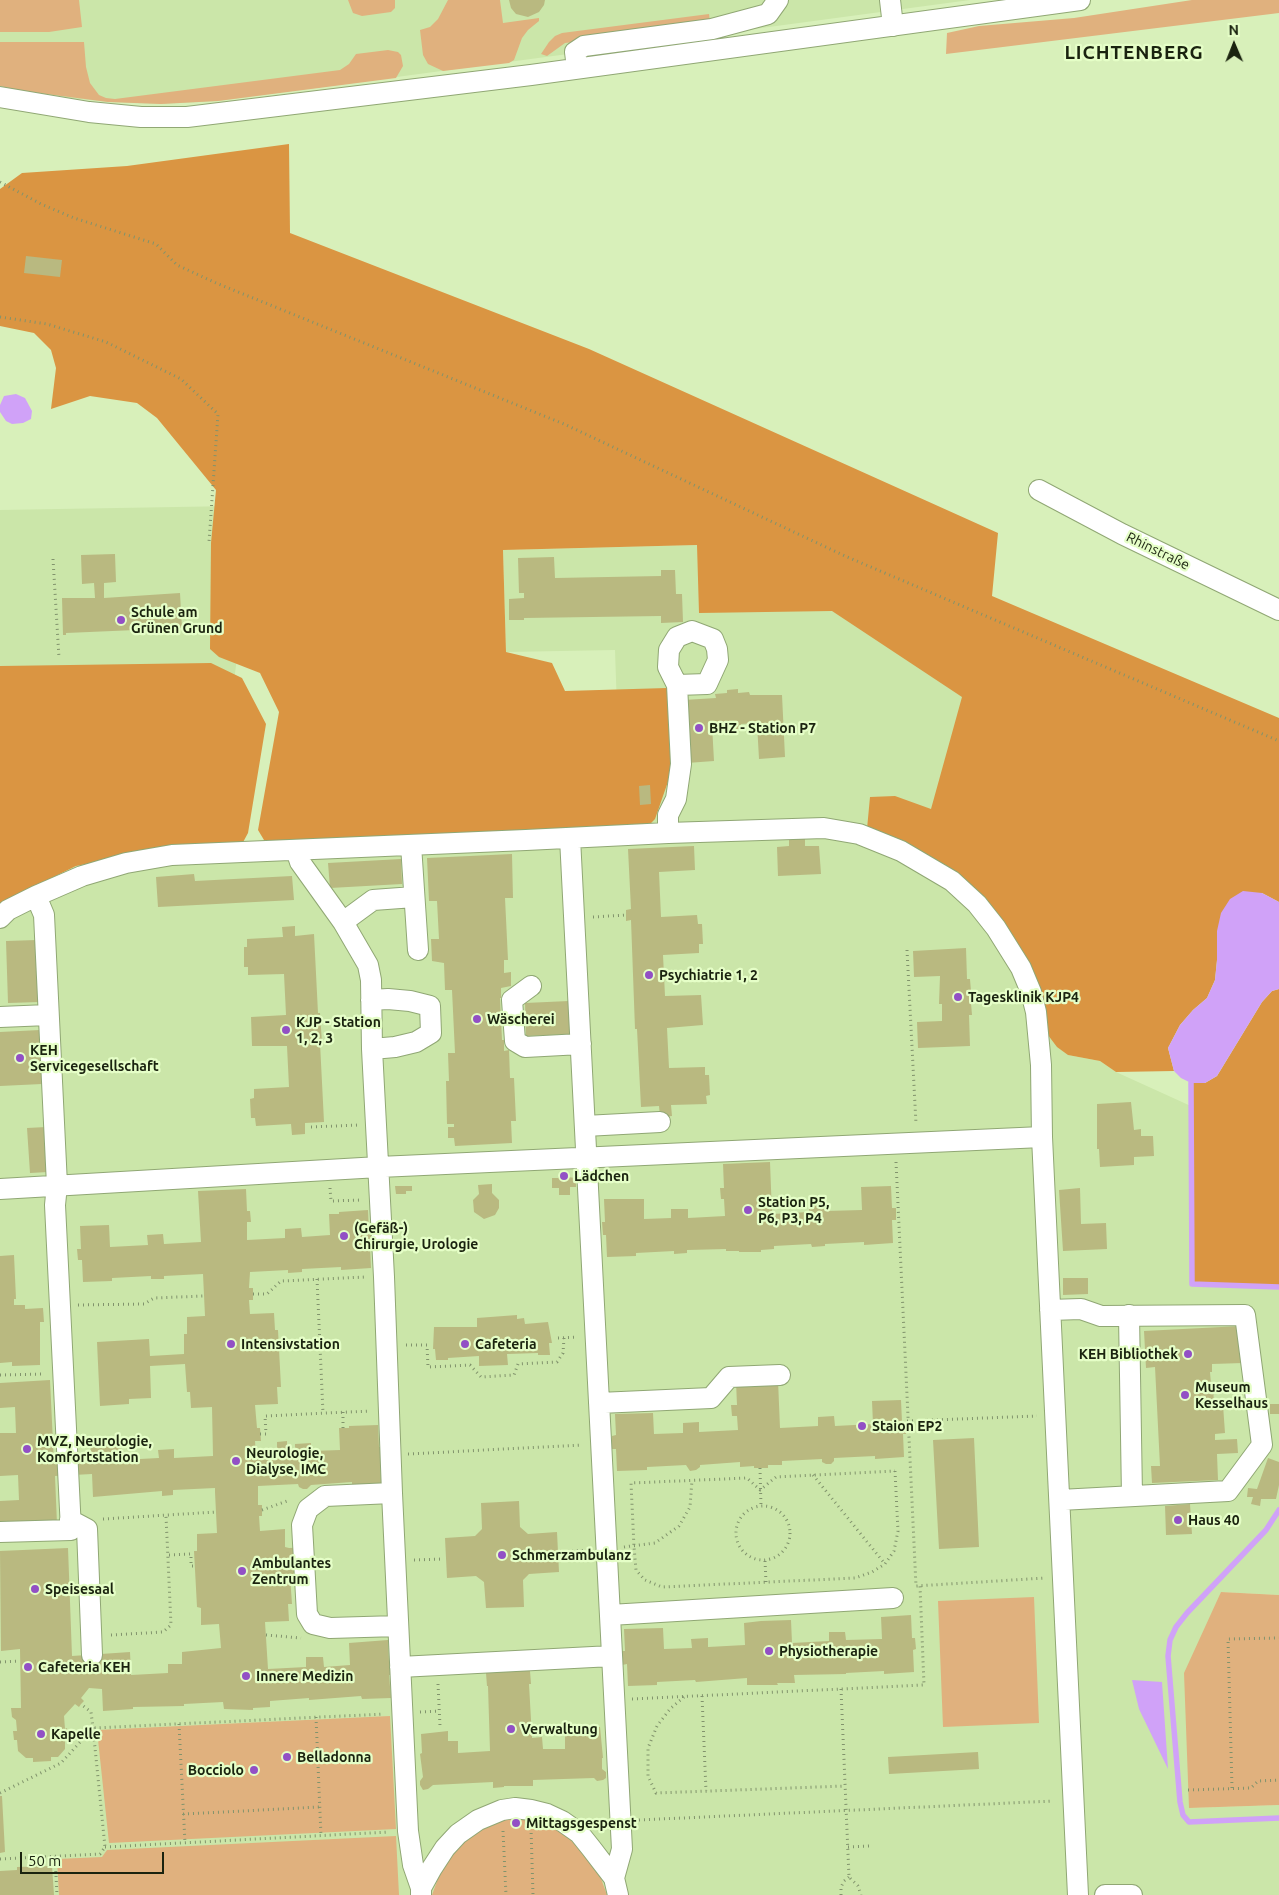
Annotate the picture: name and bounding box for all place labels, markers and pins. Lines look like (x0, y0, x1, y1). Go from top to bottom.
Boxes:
place label: Schule am Grünen Grund (131, 604, 223, 636)
marker: Schule am Grünen Grund (115, 614, 127, 626)
place label: BHZ - Station P7 (709, 720, 816, 736)
marker: BHZ - Station P7 (693, 722, 705, 734)
place label: Psychiatrie 1, 2 (659, 967, 758, 983)
marker: Psychiatrie 1, 2 (643, 969, 655, 981)
place label: Tagesklinik KJP4 (968, 989, 1079, 1005)
marker: Tagesklinik KJP4 (952, 991, 964, 1003)
place label: Wäscherei (487, 1011, 555, 1027)
marker: Wäscherei (471, 1013, 483, 1025)
place label: KJP - Station 1, 2, 3 (296, 1014, 381, 1046)
marker: KJP - Station 1, 2, 3 (280, 1024, 292, 1036)
place label: KEH Servicegesellschaft (30, 1042, 159, 1074)
marker: KEH Servicegesellschaft (14, 1052, 26, 1064)
place label: Lädchen (574, 1168, 629, 1184)
marker: Lädchen (558, 1170, 570, 1182)
place label: Station P5, P6, P3, P4 (758, 1194, 829, 1226)
marker: Station P5, P6, P3, P4 (742, 1204, 754, 1216)
place label: (Gefäß-) Chirurgie, Urologie (354, 1220, 478, 1252)
marker: (Gefäß-) Chirurgie, Urologie (338, 1230, 350, 1242)
place label: Intensivstation (241, 1336, 340, 1352)
place label: Cafeteria (475, 1336, 537, 1352)
marker: Intensivstation (225, 1338, 237, 1350)
marker: Cafeteria (459, 1338, 471, 1350)
place label: KEH Bibliothek (1079, 1346, 1178, 1362)
marker: KEH Bibliothek (1182, 1348, 1194, 1360)
place label: Museum Kesselhaus (1195, 1379, 1268, 1411)
marker: Museum Kesselhaus (1179, 1389, 1191, 1401)
place label: Staion EP2 (872, 1418, 942, 1434)
marker: Staion EP2 (856, 1420, 868, 1432)
place label: MVZ, Neurologie, Komfortstation (37, 1433, 152, 1465)
marker: MVZ, Neurologie, Komfortstation (21, 1443, 33, 1455)
place label: Neurologie, Dialyse, IMC (246, 1445, 326, 1478)
marker: Neurologie, Dialyse, IMC (230, 1455, 242, 1467)
place label: Haus 40 (1188, 1512, 1240, 1528)
marker: Haus 40 (1172, 1514, 1184, 1526)
place label: Schmerzambulanz (512, 1547, 631, 1563)
marker: Schmerzambulanz (496, 1549, 508, 1561)
place label: Ambulantes Zentrum (252, 1555, 331, 1588)
marker: Ambulantes Zentrum (236, 1565, 248, 1577)
place label: Speisesaal (45, 1581, 114, 1597)
marker: Speisesaal (29, 1583, 41, 1595)
place label: Physiotherapie (779, 1643, 878, 1659)
marker: Physiotherapie (763, 1645, 775, 1657)
place label: Cafeteria KEH (38, 1659, 131, 1675)
marker: Cafeteria KEH (22, 1661, 34, 1673)
place label: Innere Medizin (256, 1668, 353, 1684)
marker: Innere Medizin (240, 1670, 252, 1682)
place label: Verwaltung (521, 1721, 598, 1737)
marker: Verwaltung (505, 1723, 517, 1735)
place label: Kapelle (51, 1726, 101, 1742)
marker: Kapelle (35, 1728, 47, 1740)
place label: Belladonna (297, 1749, 371, 1765)
marker: Belladonna (281, 1751, 293, 1763)
place label: Bocciolo (188, 1762, 244, 1778)
marker: Bocciolo (248, 1764, 260, 1776)
place label: Mittagsgespenst (526, 1815, 637, 1831)
marker: Mittagsgespenst (510, 1817, 522, 1829)

